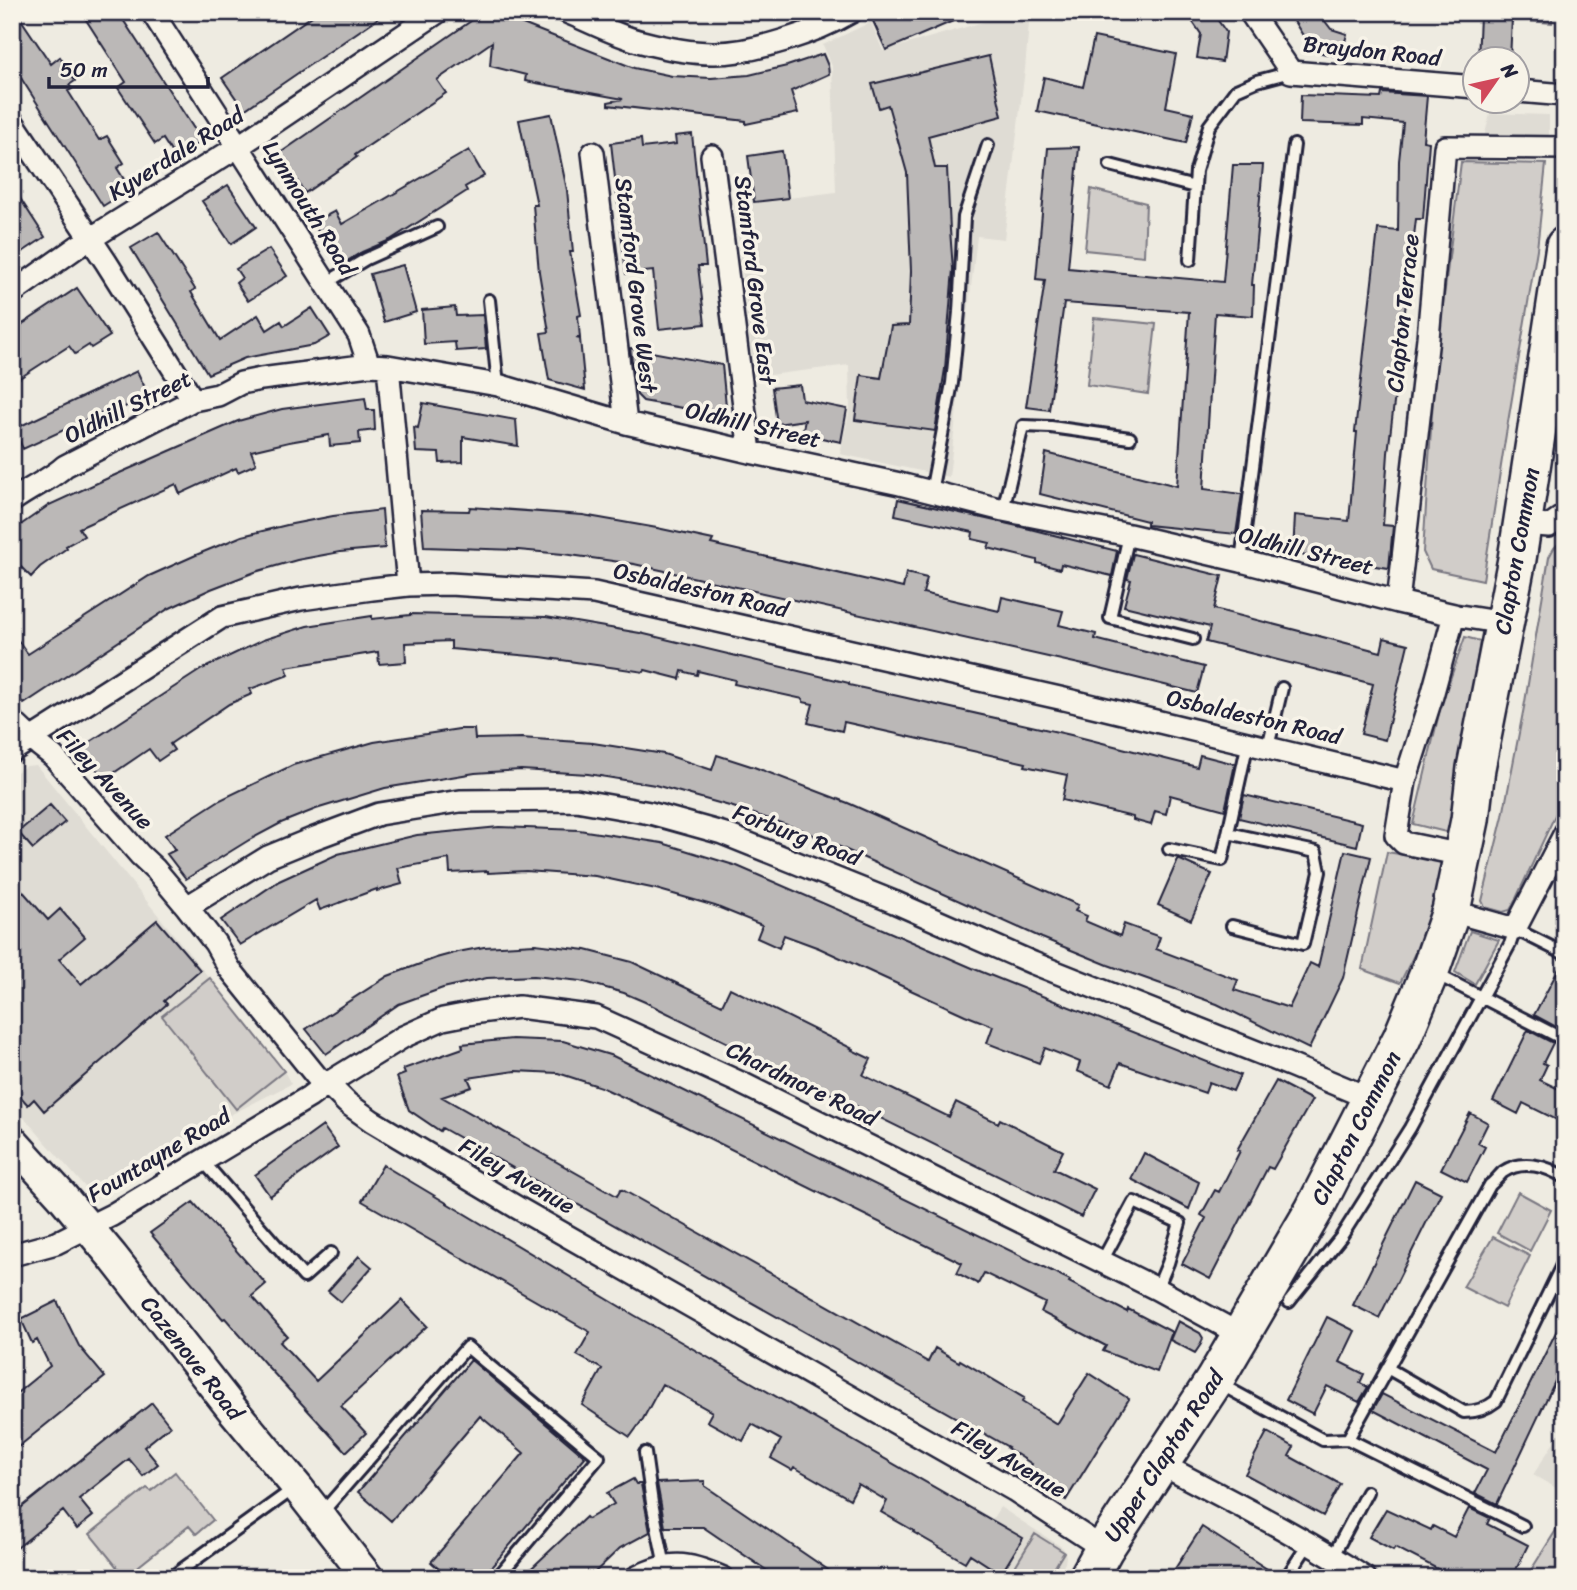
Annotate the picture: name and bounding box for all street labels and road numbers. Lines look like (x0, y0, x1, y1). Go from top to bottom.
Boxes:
street label: Braydon Road (1301, 23, 1445, 79)
street label: Kyverdale Road (100, 95, 254, 212)
street label: Lynmouth Road (251, 132, 368, 286)
street label: Stamford Grove East (722, 173, 788, 389)
street label: Stamford Grove West (602, 175, 670, 397)
street label: Clapton Terrace (1374, 231, 1432, 394)
street label: Oldhill Street (57, 358, 199, 456)
street label: Oldhill Street (681, 390, 825, 460)
street label: Clapton Common (1482, 464, 1552, 638)
street label: Oldhill Street (1234, 514, 1378, 588)
street label: Osbaldeston Road (609, 550, 795, 631)
street label: Osbaldeston Road (1162, 677, 1348, 758)
street label: Filey Avenue (46, 718, 164, 840)
street label: Forburg Road (727, 792, 869, 879)
street label: Chardmore Road (719, 1029, 887, 1139)
street label: Clapton Common (1299, 1043, 1413, 1213)
street label: Fountayne Road (79, 1095, 241, 1214)
street label: Filey Avenue (451, 1126, 583, 1226)
street label: Cazenove Road (130, 1286, 256, 1431)
street label: Upper Clapton Road (1092, 1360, 1237, 1551)
street label: Filey Avenue (943, 1408, 1075, 1510)

